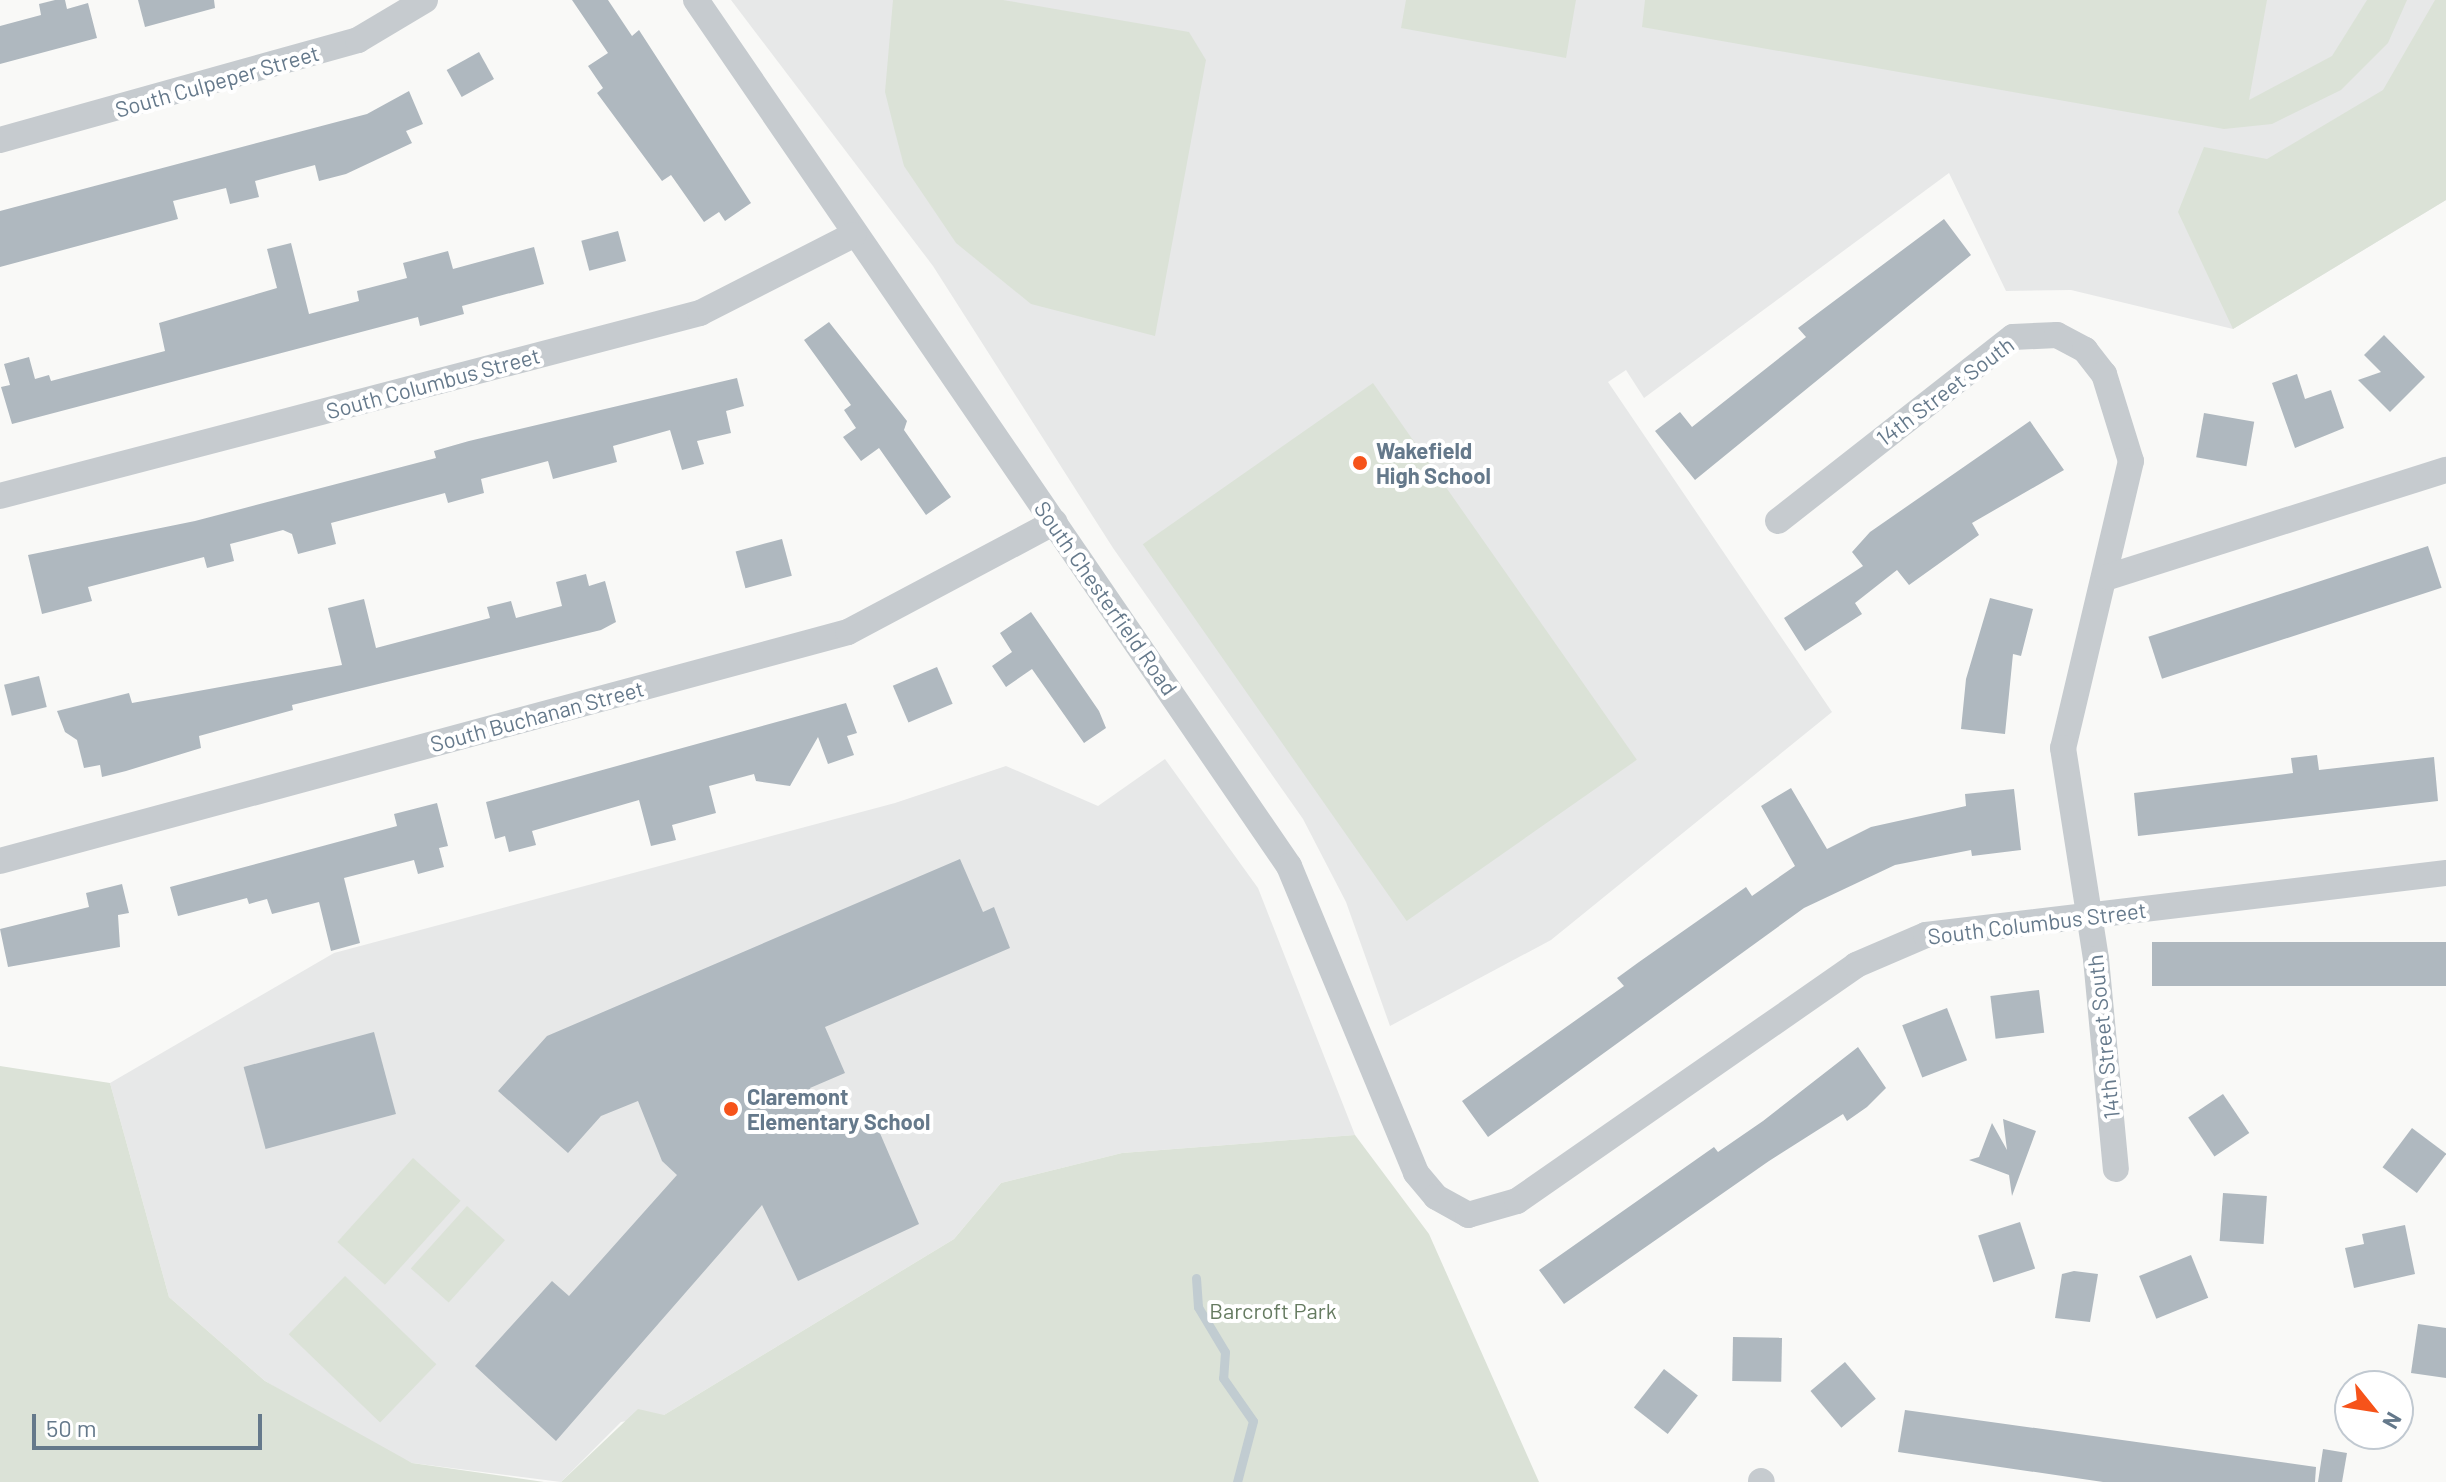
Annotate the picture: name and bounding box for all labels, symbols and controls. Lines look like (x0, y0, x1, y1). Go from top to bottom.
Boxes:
street label: South Culpeper Street (112, 39, 322, 123)
street label: 14th Street South (1871, 331, 2019, 451)
street label: South Columbus Street (323, 342, 543, 424)
place label: Wakefield High School (1376, 437, 1491, 488)
marker: Wakefield High School (1351, 454, 1369, 472)
street label: South Chesterfield Road (1029, 496, 1183, 700)
street label: South Buchanan Street (427, 675, 647, 757)
street label: South Columbus Street (1926, 896, 2148, 950)
street label: 14th Street South (2081, 954, 2125, 1120)
place label: Claremont Elementary School (747, 1083, 930, 1134)
marker: Claremont Elementary School (722, 1100, 740, 1118)
park label: Barcroft Park (1209, 1298, 1337, 1324)
north arrow (2334, 1370, 2414, 1450)
scale bar (36, 1398, 266, 1448)
text: N (2378, 1408, 2408, 1434)
text: 50 m (46, 1413, 97, 1442)

